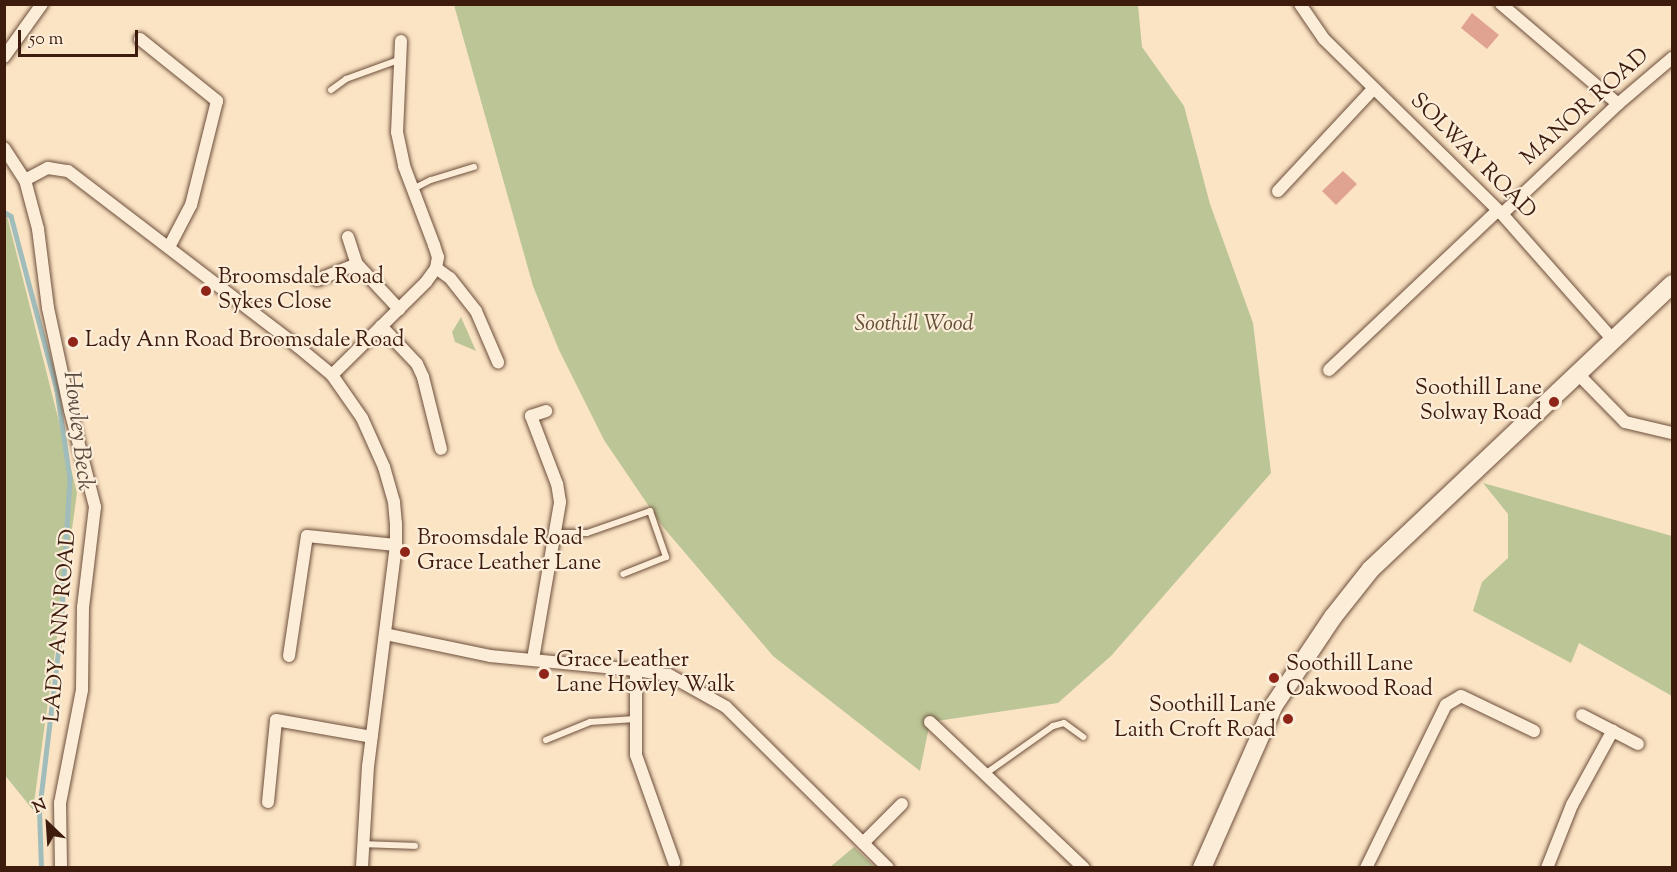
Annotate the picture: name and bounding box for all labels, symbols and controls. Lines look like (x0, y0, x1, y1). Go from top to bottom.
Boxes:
scale bar (21, 18, 141, 56)
text: 50 m (29, 27, 63, 53)
street label: MANOR ROAD (1517, 44, 1655, 172)
street label: SOLWAY ROAD (1404, 89, 1540, 225)
place label: Broomsdale Road Sykes Close (218, 265, 384, 316)
marker: Broomsdale Road Sykes Close (199, 284, 213, 298)
park label: Soothill Wood (854, 313, 974, 339)
place label: Lady Ann Road Broomsdale Road (85, 329, 405, 355)
marker: Lady Ann Road Broomsdale Road (66, 335, 80, 349)
water label: Howley Beck (55, 370, 99, 492)
place label: Soothill Lane Solway Road (1415, 376, 1542, 428)
marker: Soothill Lane Solway Road (1547, 395, 1561, 409)
place label: Broomsdale Road Grace Leather Lane (417, 526, 601, 578)
street label: LADY ANN ROAD (40, 528, 84, 724)
marker: Broomsdale Road Grace Leather Lane (398, 545, 412, 559)
place label: Grace Leather Lane Howley Walk (556, 648, 735, 700)
place label: Soothill Lane Oakwood Road (1286, 652, 1433, 704)
marker: Grace Leather Lane Howley Walk (537, 667, 551, 681)
marker: Soothill Lane Oakwood Road (1267, 671, 1281, 685)
place label: Soothill Lane Laith Croft Road (1114, 693, 1276, 744)
marker: Soothill Lane Laith Croft Road (1281, 712, 1295, 726)
north arrow (18, 794, 78, 854)
text: N (30, 794, 51, 820)

